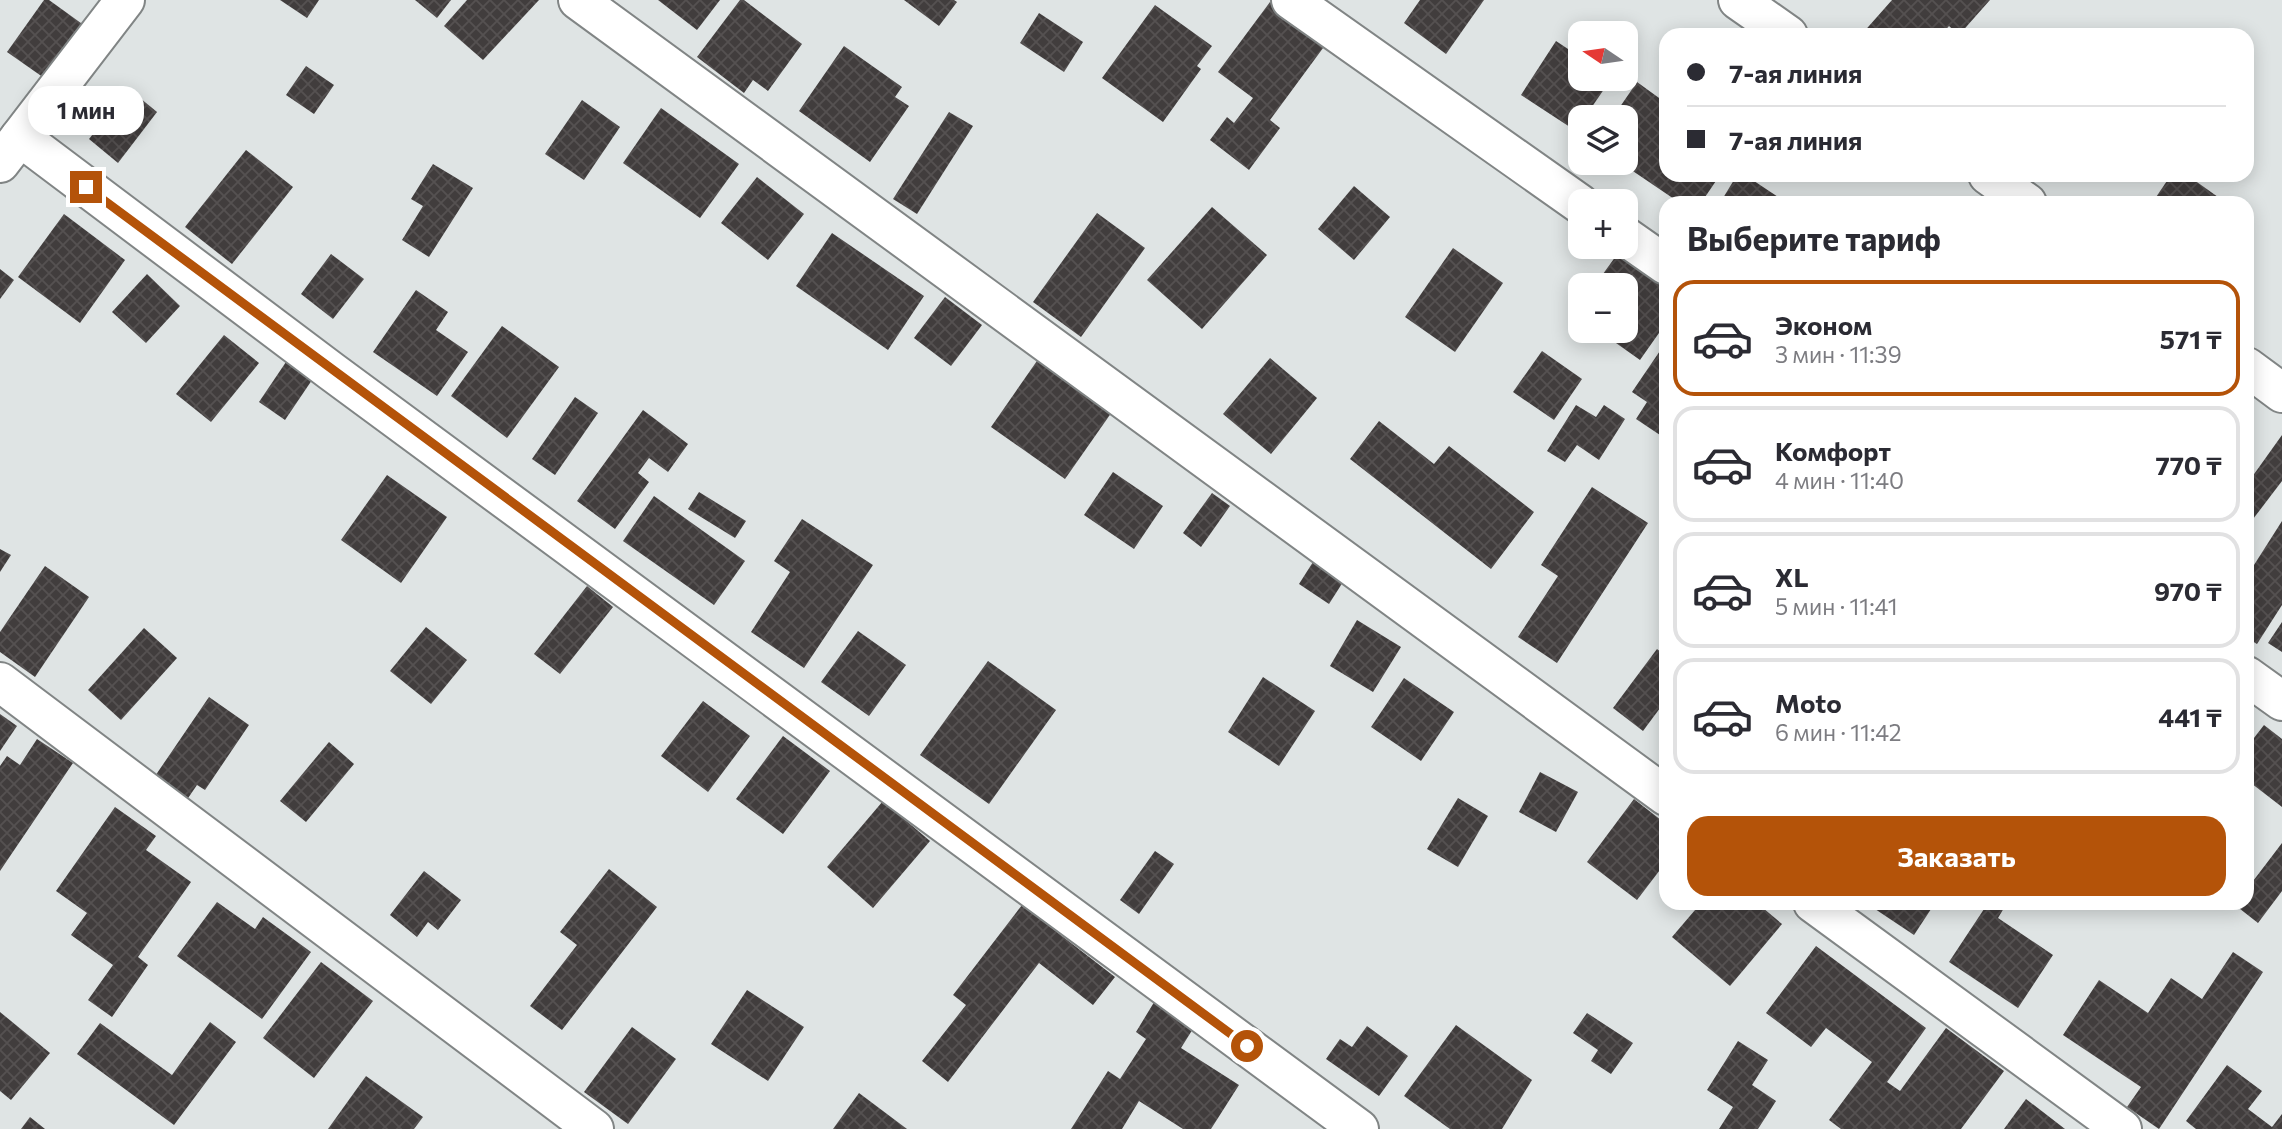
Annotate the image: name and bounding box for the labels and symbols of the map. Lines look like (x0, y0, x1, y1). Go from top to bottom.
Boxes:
north arrow (1568, 21, 1638, 91)
callout: 1 мин (28, 86, 144, 134)
route end (70, 171, 102, 203)
route start (1231, 1030, 1263, 1062)

